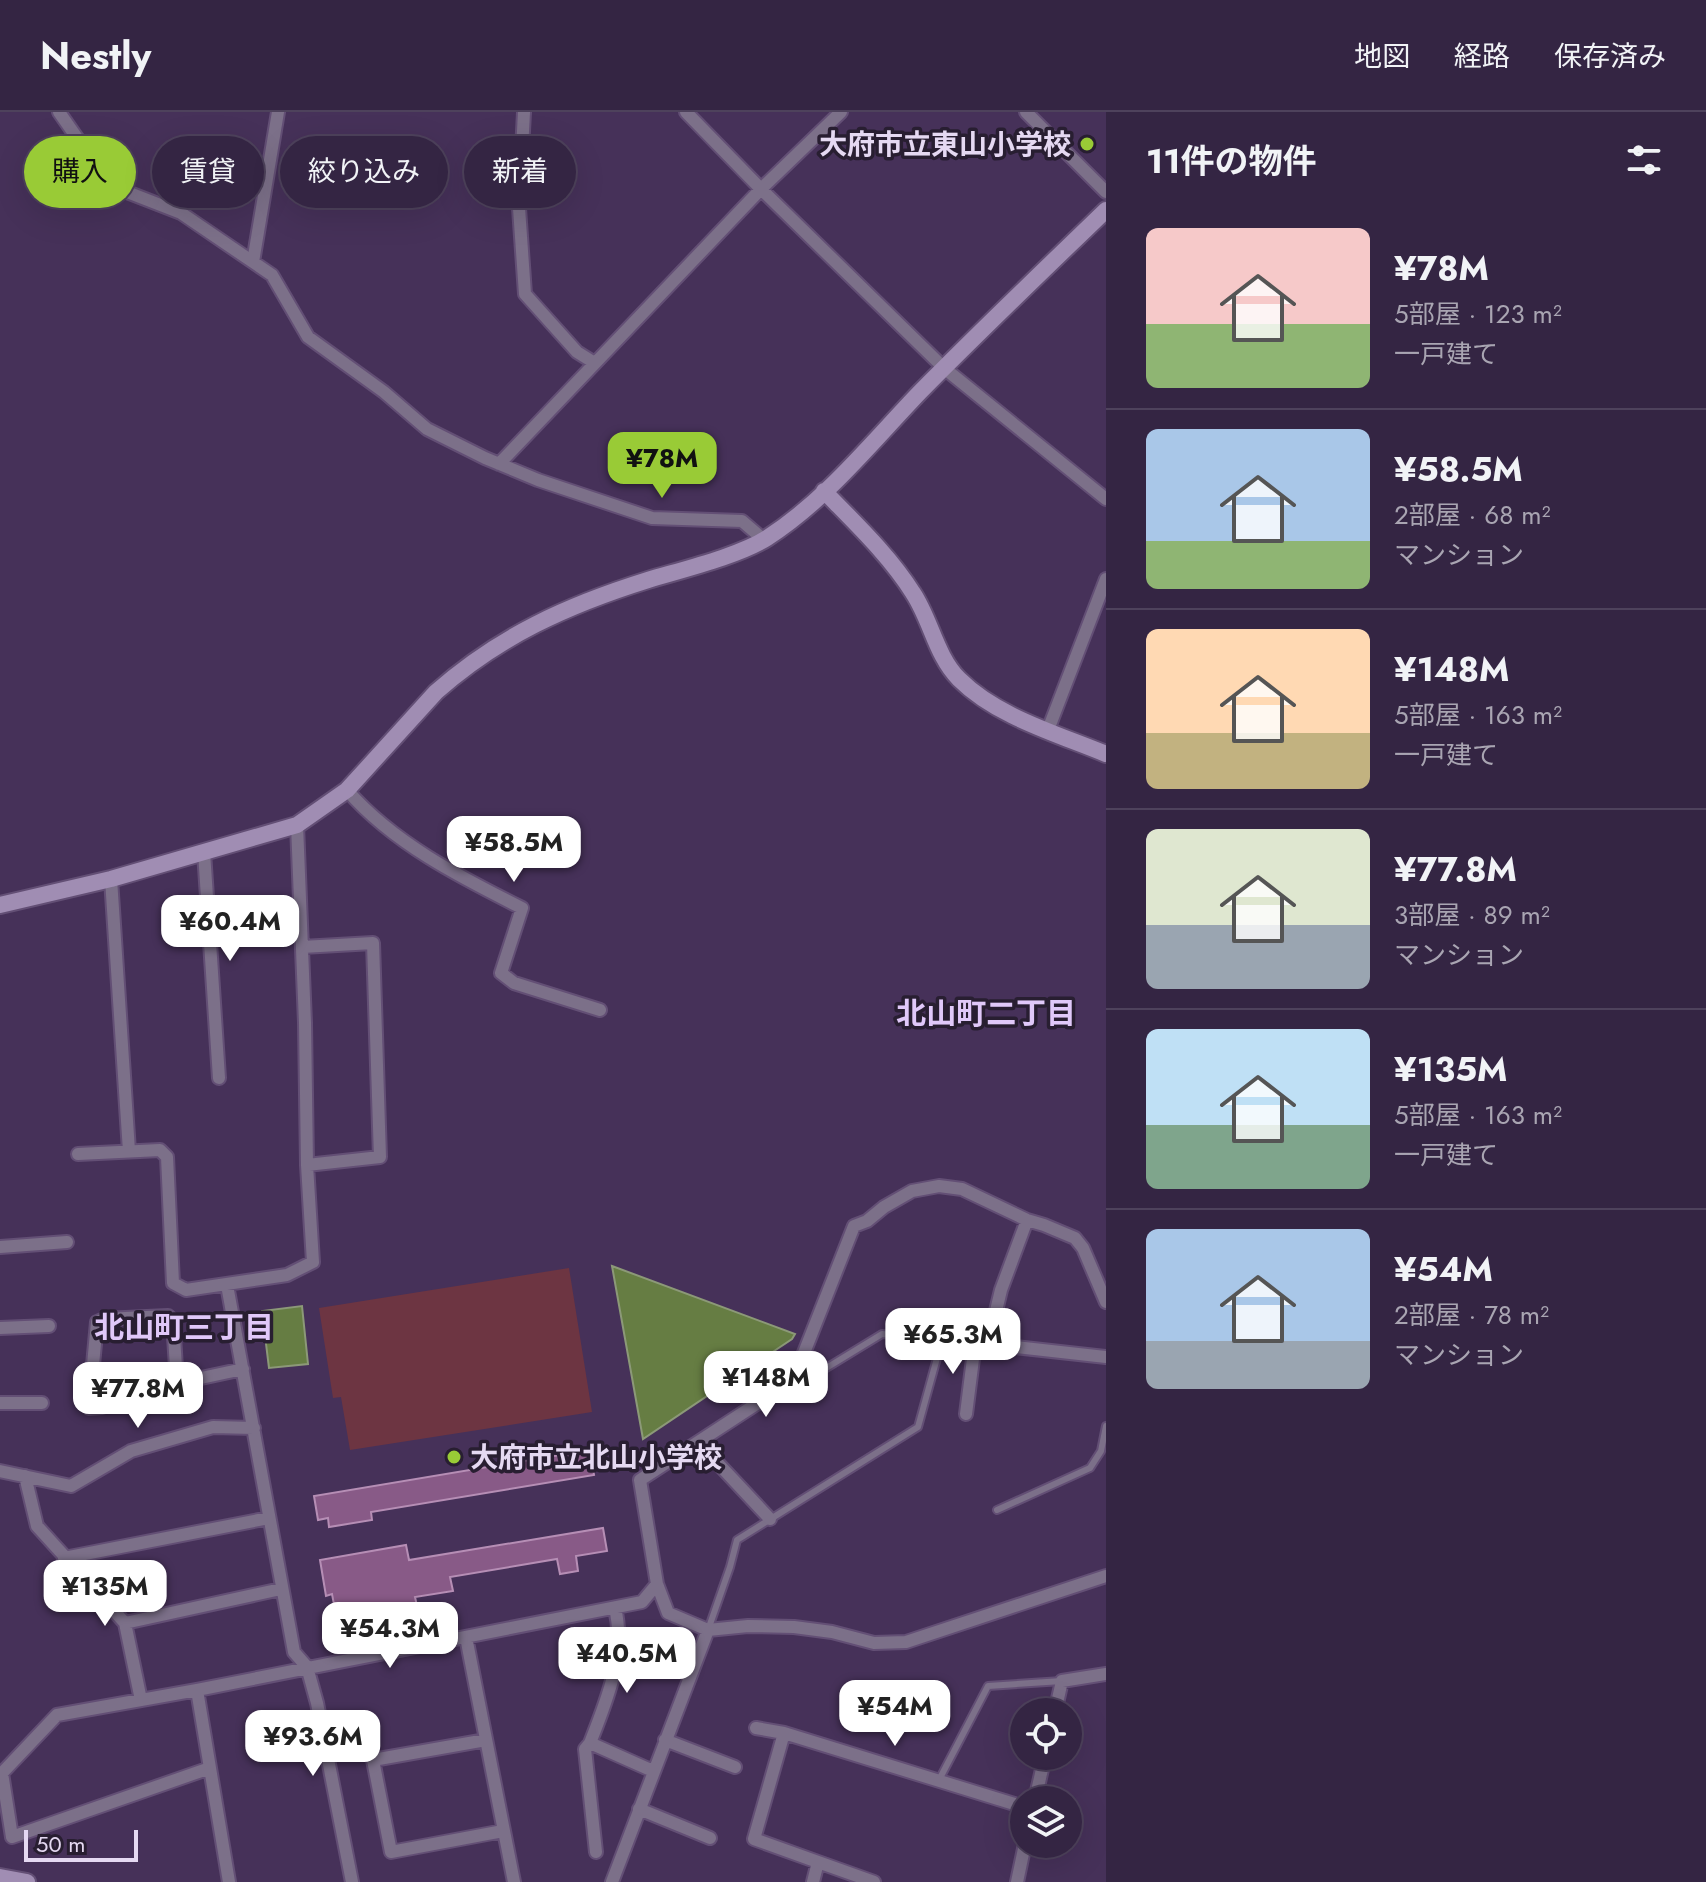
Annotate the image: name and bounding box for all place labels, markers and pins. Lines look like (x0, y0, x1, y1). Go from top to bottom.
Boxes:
place label: 大府市立東山小学校 (819, 124, 1071, 165)
marker: 大府市立東山小学校 (1078, 135, 1096, 153)
pin: ¥78M (615, 432, 709, 500)
pin: ¥58.5M (449, 816, 579, 884)
pin: ¥60.4M (165, 895, 295, 963)
pin: ¥65.3M (888, 1308, 1018, 1376)
pin: ¥148M (710, 1351, 822, 1419)
pin: ¥77.8M (73, 1362, 203, 1430)
place label: 大府市立北山小学校 (470, 1437, 722, 1478)
marker: 大府市立北山小学校 (445, 1448, 463, 1466)
pin: ¥135M (49, 1560, 161, 1628)
pin: ¥54.3M (325, 1602, 455, 1670)
pin: ¥40.5M (562, 1627, 692, 1695)
pin: ¥54M (848, 1680, 942, 1748)
pin: ¥93.6M (248, 1710, 378, 1778)

